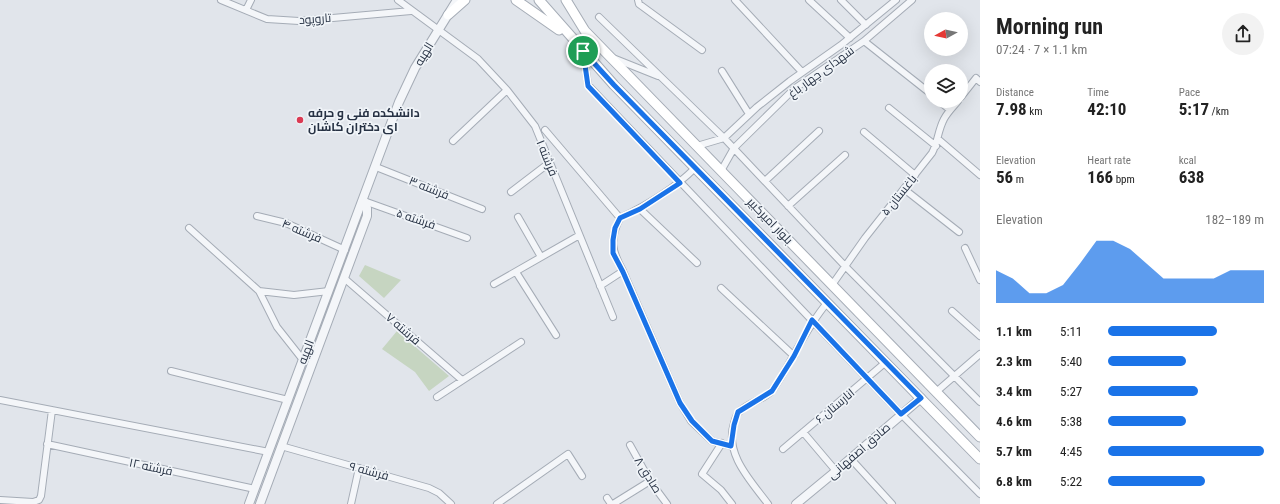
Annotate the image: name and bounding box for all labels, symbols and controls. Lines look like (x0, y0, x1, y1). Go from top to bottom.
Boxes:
street label: تاروپود (298, 11, 333, 29)
north arrow (924, 12, 968, 56)
map controls (924, 12, 968, 108)
button: share (1222, 13, 1264, 55)
text: Morning run (996, 14, 1103, 39)
pin (566, 34, 600, 68)
street label: الهیه (412, 40, 436, 68)
icon: arrive (572, 40, 594, 62)
text: 07:24 · 7 × 1.1 km (996, 42, 1087, 57)
street label: شهدای چهار باغ (785, 43, 858, 102)
button: layers (924, 64, 968, 108)
text: Distance (996, 86, 1034, 99)
text: Time (1087, 86, 1109, 99)
text: Pace (1179, 86, 1200, 99)
text: 7.98 (996, 99, 1027, 119)
text: 42:10 (1087, 99, 1126, 119)
text: 5:17 (1179, 99, 1209, 119)
text: km (1027, 105, 1042, 118)
text: /km (1209, 105, 1229, 118)
place label: دانشکده فنی و حرفه ای دختران کاشان (308, 106, 420, 135)
marker: دانشکده فنی و حرفه ای دختران کاشان (295, 115, 305, 125)
street label: فرشته ۱ (533, 138, 561, 178)
text: Elevation (996, 154, 1036, 167)
text: Heart rate (1087, 154, 1131, 167)
text: kcal (1179, 154, 1196, 167)
text: 56 (996, 167, 1013, 187)
text: 166 (1087, 167, 1113, 187)
text: 638 (1179, 167, 1204, 187)
street label: باغستان ۵ (878, 172, 920, 218)
text: m (1013, 173, 1024, 186)
text: bpm (1113, 173, 1135, 186)
street label: فرشته ۳ (407, 174, 451, 202)
street label: بلوار امیرکبیر (744, 194, 796, 247)
street label: فرشته ۵ (395, 206, 437, 232)
text: Elevation (996, 212, 1043, 227)
text: 182–189 m (1205, 212, 1264, 227)
street label: فرشته ۴ (280, 216, 324, 246)
street label: فرشته ۷ (383, 310, 423, 348)
text: 1.1 km (996, 324, 1032, 339)
text: 5:11 (1060, 324, 1082, 339)
street label: الهیه (295, 338, 317, 366)
text: 2.3 km (996, 354, 1032, 369)
text: 5:40 (1060, 354, 1082, 369)
text: 3.4 km (996, 384, 1032, 399)
text: 5:27 (1060, 384, 1082, 399)
street label: انارستان ۶ (813, 386, 857, 426)
text: 4.6 km (996, 414, 1032, 429)
text: 5:38 (1060, 414, 1082, 429)
street label: صادق اصفهانی (825, 420, 893, 482)
text: 5.7 km (996, 444, 1032, 459)
text: 4:45 (1060, 444, 1082, 459)
street label: صادق ۸ (632, 454, 664, 496)
street label: فرشته ۱۲ (128, 456, 174, 478)
street label: فرشته ۹ (348, 459, 390, 483)
text: 6.8 km (996, 474, 1032, 489)
text: 5:22 (1060, 474, 1082, 489)

